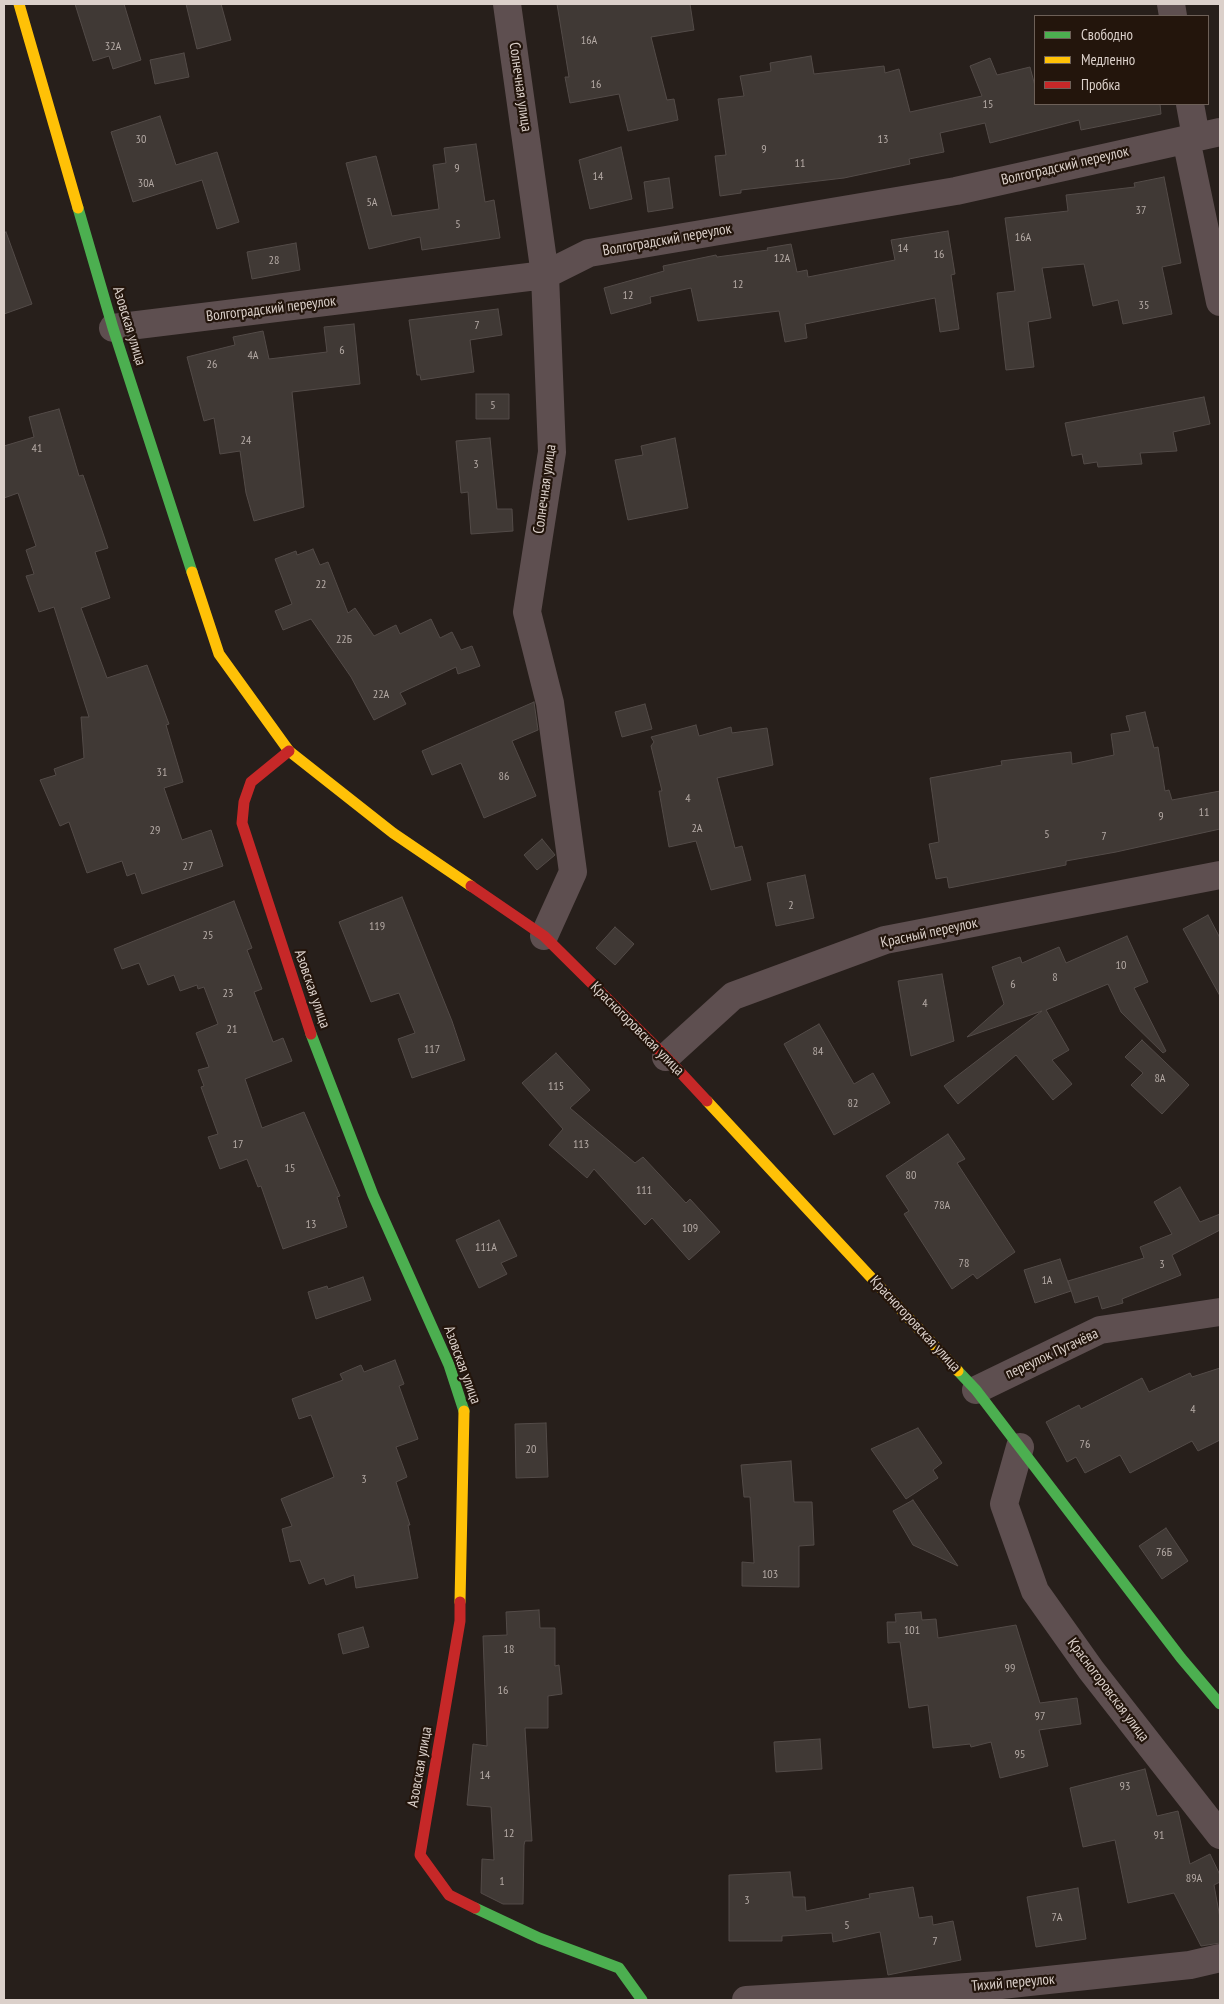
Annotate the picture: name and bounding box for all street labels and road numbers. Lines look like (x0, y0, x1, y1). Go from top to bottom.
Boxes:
street label: Солнечная улица (505, 41, 535, 133)
street label: Волгоградский переулок (999, 143, 1131, 189)
street label: Волгоградский переулок (601, 220, 733, 260)
street label: Азовская улица (108, 284, 150, 368)
street label: Волгоградский переулок (205, 292, 337, 326)
street label: Солнечная улица (530, 443, 560, 535)
street label: Красный переулок (879, 914, 979, 952)
street label: Азовская улица (290, 947, 334, 1031)
street label: Красногоровская улица (586, 978, 688, 1080)
street label: Красногоровская улица (866, 1272, 964, 1376)
street label: Азовская улица (440, 1323, 484, 1407)
street label: переулок Пугачёва (1003, 1325, 1101, 1383)
street label: Красногоровская улица (1063, 1635, 1153, 1745)
street label: Азовская улица (404, 1725, 436, 1809)
street label: Тихий переулок (971, 1970, 1055, 1996)

